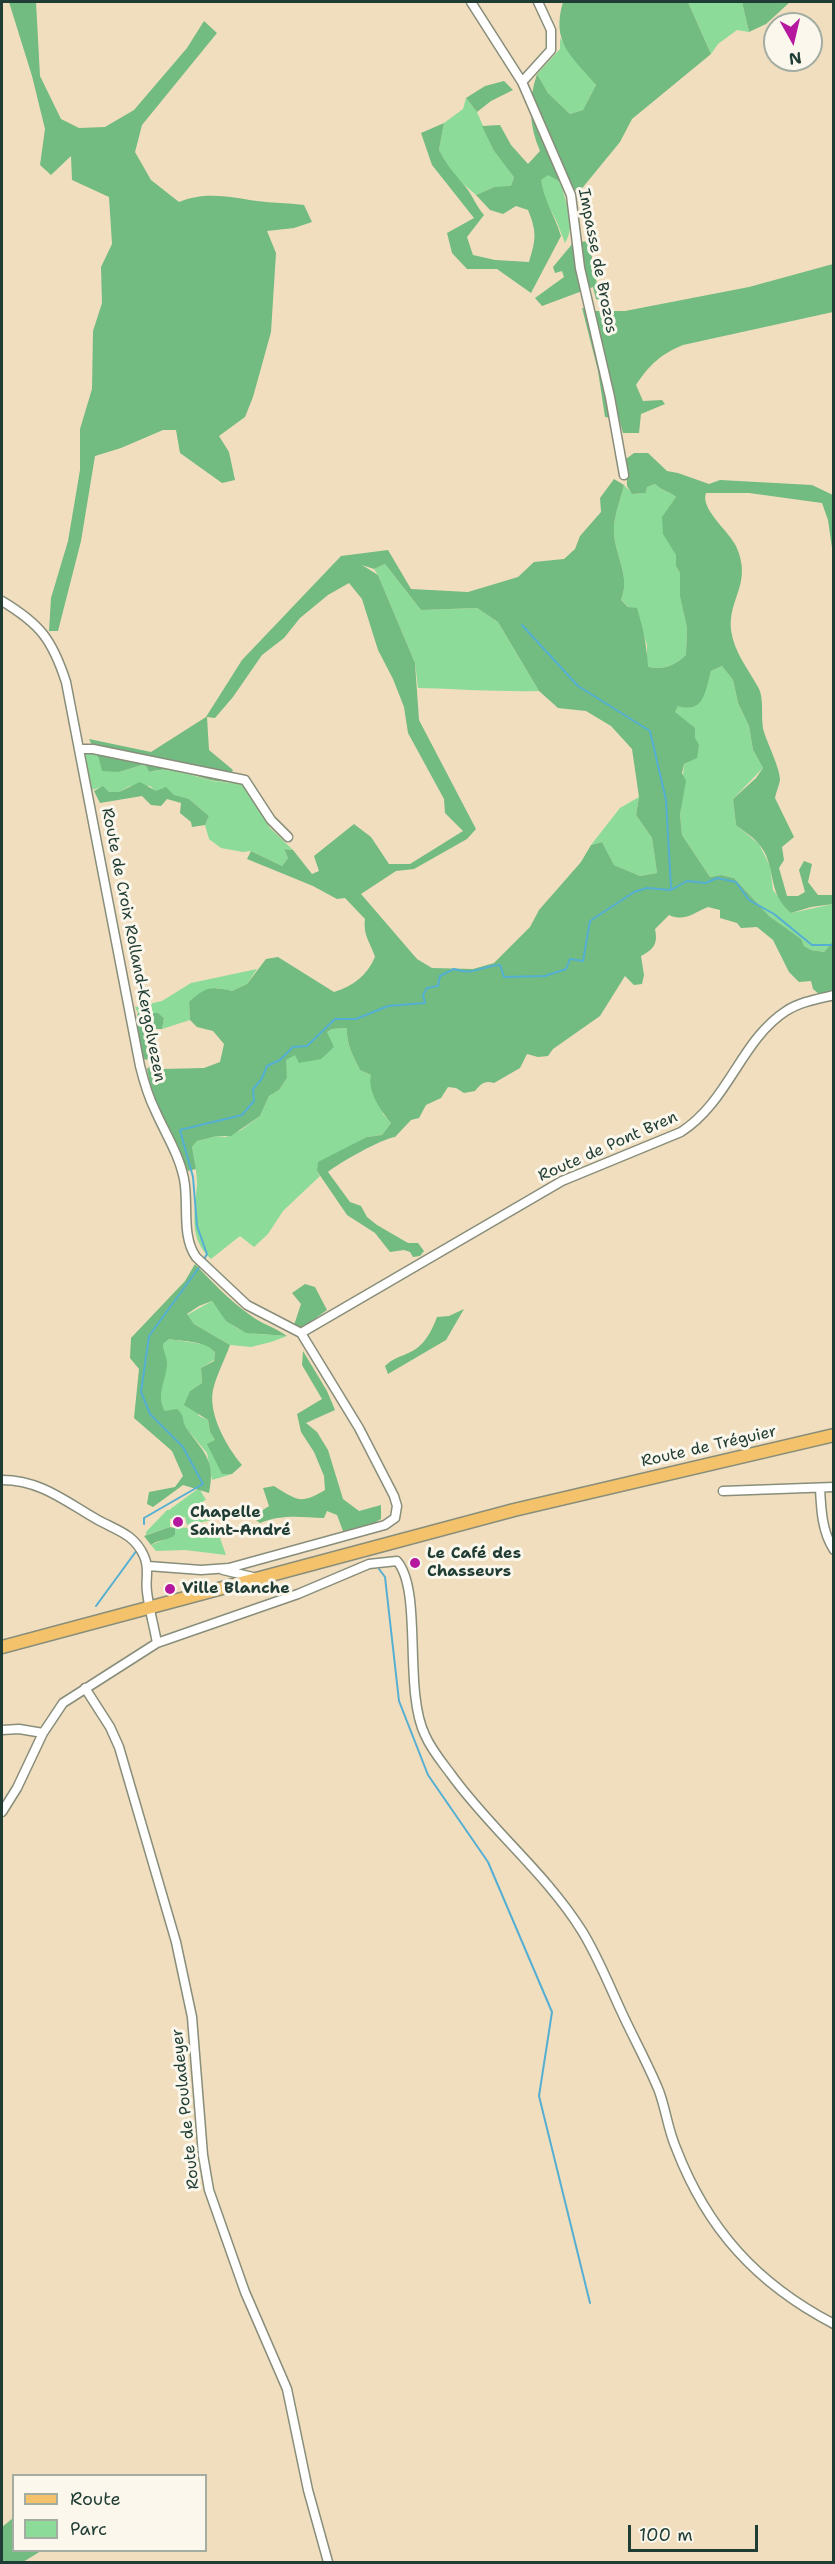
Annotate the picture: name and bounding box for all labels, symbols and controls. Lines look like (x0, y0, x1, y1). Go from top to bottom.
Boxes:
north arrow (763, 12, 823, 72)
text: N (788, 47, 803, 70)
street label: Impasse de Brozos (574, 187, 620, 335)
street label: Route de Croix Rolland-Kergolvezen (97, 806, 169, 1084)
street label: Route de Pont Bren (535, 1108, 681, 1186)
street label: Route de Tréguier (639, 1422, 779, 1472)
place label: Chapelle Saint-André (190, 1503, 291, 1541)
marker: Chapelle Saint-André (171, 1515, 185, 1529)
place label: Le Café des Chasseurs (427, 1544, 521, 1582)
marker: Le Café des Chasseurs (408, 1556, 422, 1570)
place label: Ville Blanche (182, 1579, 290, 1599)
marker: Ville Blanche (163, 1582, 177, 1596)
street label: Route de Pouladeyer (168, 2028, 204, 2190)
legend (12, 2474, 207, 2552)
text: Route (70, 2487, 121, 2511)
scale bar (631, 2513, 762, 2551)
text: Parc (70, 2517, 107, 2541)
text: 100 m (639, 2523, 693, 2547)

